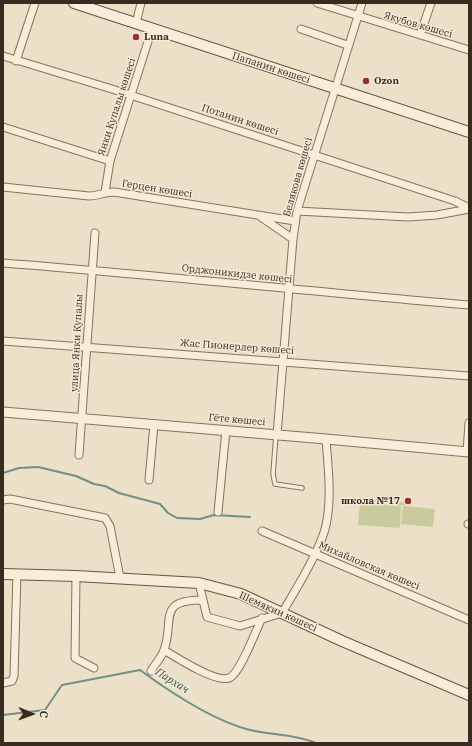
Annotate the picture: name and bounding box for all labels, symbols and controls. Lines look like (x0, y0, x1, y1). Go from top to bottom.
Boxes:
street label: Якубов көшесі (382, 9, 454, 41)
place label: Luna (144, 31, 169, 43)
marker: Luna (131, 32, 141, 42)
street label: Папанин көшесі (231, 50, 311, 86)
street label: Янки Купалы көшесі (96, 57, 138, 157)
place label: Ozon (374, 75, 399, 87)
marker: Ozon (361, 76, 371, 86)
street label: Потанин көшесі (200, 102, 280, 138)
street label: Белякова көшесі (281, 136, 315, 218)
street label: Герцен көшесі (121, 178, 193, 200)
street label: Орджоникидзе көшесі (181, 262, 293, 286)
street label: улица Янки Купалы (68, 294, 86, 392)
street label: Жас Пионерлер көшесі (180, 337, 294, 357)
street label: Гёте көшесі (208, 412, 266, 428)
place label: школа №17 (341, 495, 400, 507)
marker: школа №17 (403, 496, 413, 506)
street label: Михайловская көшесі (317, 539, 421, 593)
street label: Шемякин көшесі (237, 589, 319, 635)
water label: Пархач (153, 665, 191, 697)
north arrow (12, 694, 52, 734)
text: С (37, 710, 51, 718)

